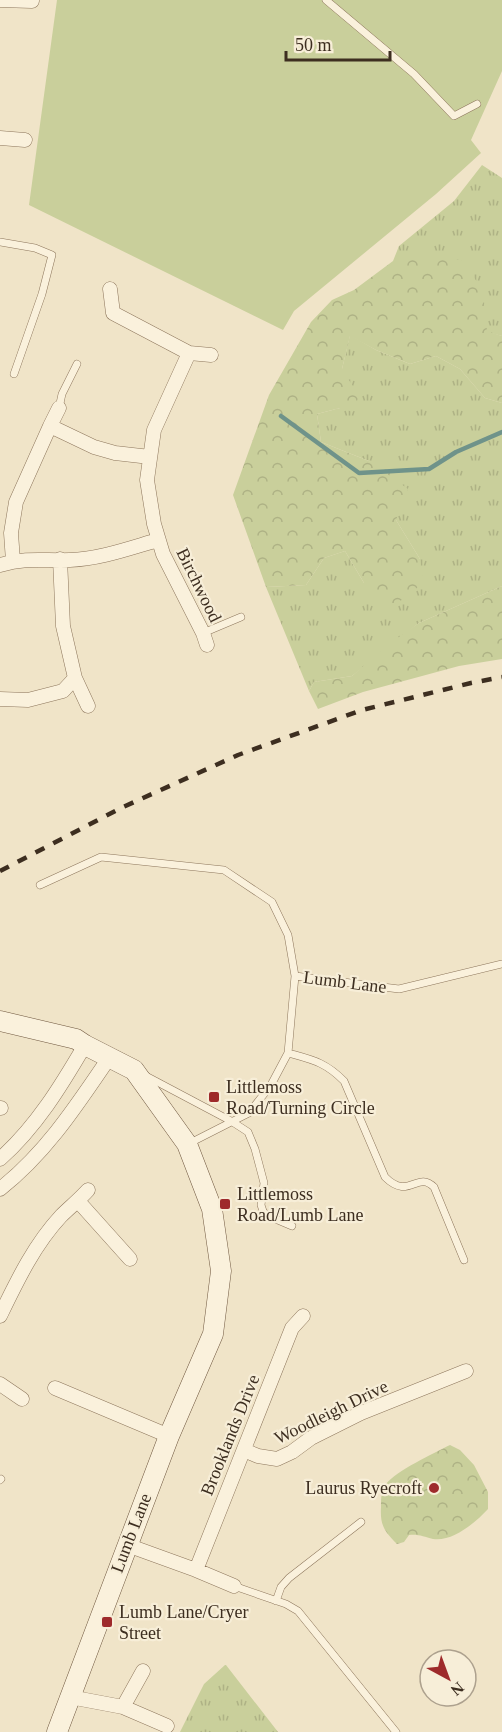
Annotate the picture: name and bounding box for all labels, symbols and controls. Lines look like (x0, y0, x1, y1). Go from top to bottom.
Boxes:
scale bar (286, 24, 390, 62)
text: 50 m (295, 35, 332, 55)
street label: Birchwood (172, 545, 226, 625)
street label: Lumb Lane (302, 967, 388, 997)
place label: Littlemoss Road/Turning Circle (226, 1077, 375, 1118)
marker: Littlemoss Road/Turning Circle (207, 1090, 221, 1104)
place label: Littlemoss Road/Lumb Lane (237, 1184, 363, 1225)
marker: Littlemoss Road/Lumb Lane (218, 1197, 232, 1211)
street label: Brooklands Drive (197, 1372, 263, 1498)
street label: Woodleigh Drive (271, 1376, 391, 1448)
place label: Laurus Ryecroft (305, 1478, 422, 1498)
marker: Laurus Ryecroft (427, 1481, 441, 1495)
street label: Lumb Lane (107, 1490, 155, 1576)
place label: Lumb Lane/Cryer Street (119, 1602, 248, 1643)
marker: Lumb Lane/Cryer Street (100, 1615, 114, 1629)
north arrow (418, 1648, 478, 1708)
text: N (447, 1679, 467, 1699)

